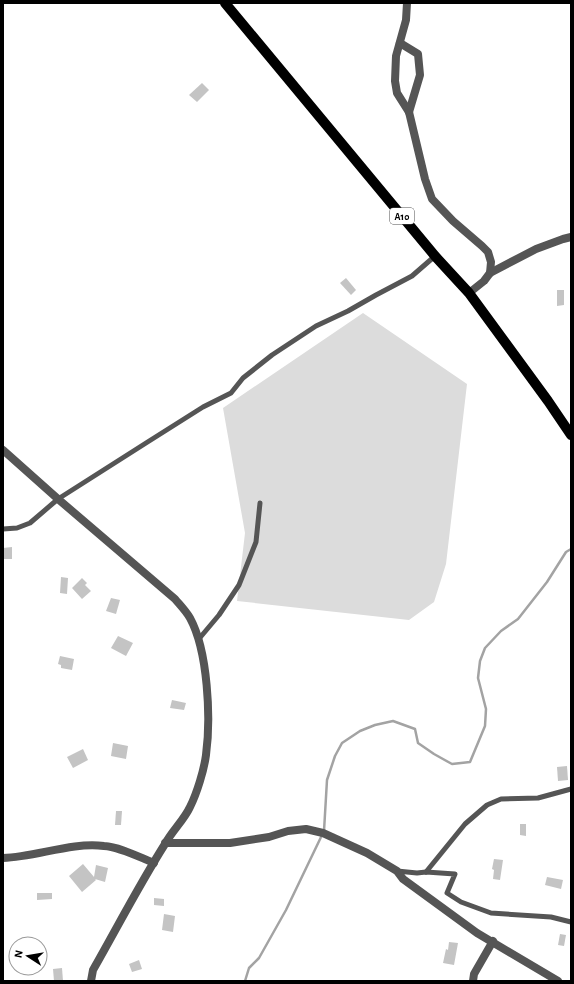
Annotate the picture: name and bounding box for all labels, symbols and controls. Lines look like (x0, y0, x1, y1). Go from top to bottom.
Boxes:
road number: A10 (390, 208, 414, 224)
north arrow (8, 936, 48, 976)
text: N (13, 949, 25, 959)

